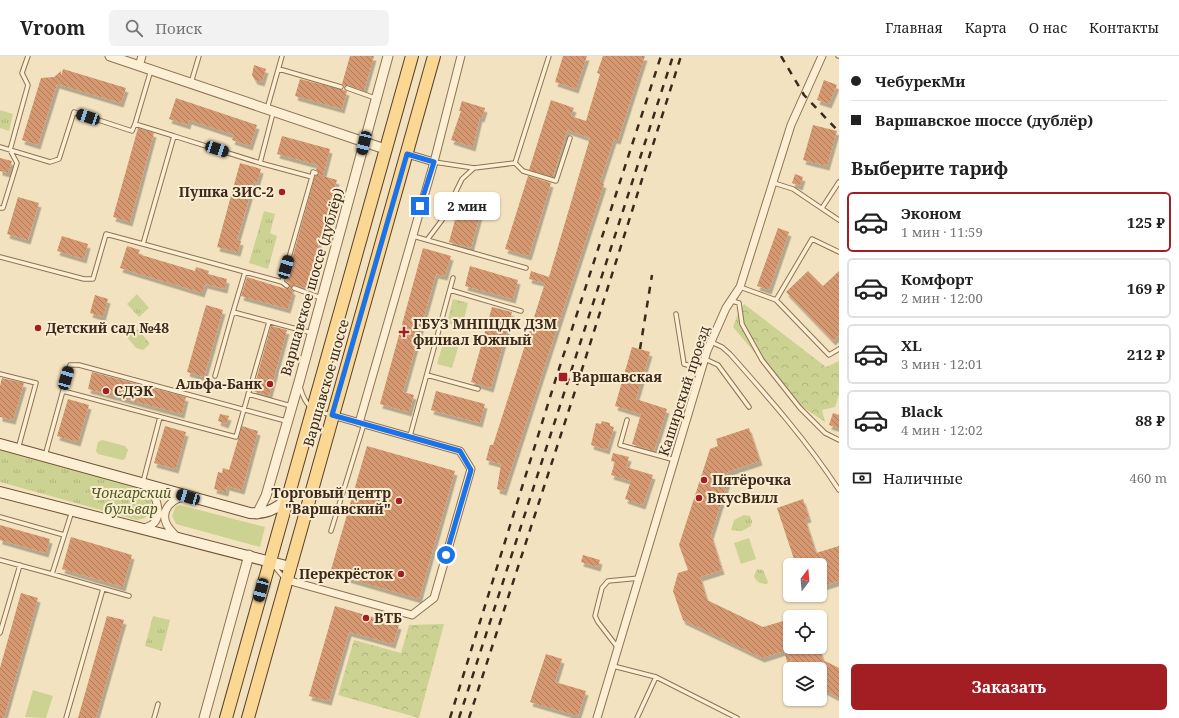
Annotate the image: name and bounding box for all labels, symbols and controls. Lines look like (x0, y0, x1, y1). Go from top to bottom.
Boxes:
search box (109, 10, 389, 46)
text: Vroom (20, 15, 85, 41)
icon: search (123, 17, 145, 39)
text: Поиск (155, 18, 202, 38)
text: Главная (885, 18, 943, 37)
text: Карта (965, 18, 1007, 37)
text: О нас (1029, 18, 1067, 37)
text: Контакты (1089, 18, 1159, 37)
text: ЧебурекМи (875, 71, 966, 91)
car (75, 108, 101, 126)
text: Варшавское шоссе (дублёр) (875, 110, 1093, 130)
car (355, 130, 373, 156)
car (204, 140, 230, 158)
text: Выберите тариф (851, 156, 1008, 180)
place label: Пушка ЗИС-2 (179, 182, 274, 201)
street label: Варшавское шоссе (дублёр) (276, 185, 348, 378)
marker: Пушка ЗИС-2 (277, 187, 287, 197)
callout: 2 мин (434, 192, 500, 220)
route end (411, 197, 429, 215)
text: 2 мин (447, 197, 487, 215)
text: Эконом (901, 203, 961, 223)
icon: car (853, 204, 889, 240)
text: 125 ₽ (1127, 212, 1165, 232)
text: 1 мин · 11:59 (901, 223, 983, 241)
car (277, 254, 295, 280)
text: Комфорт (901, 269, 973, 289)
icon: car (853, 270, 889, 306)
text: 169 ₽ (1127, 278, 1165, 298)
text: 2 мин · 12:00 (901, 289, 983, 307)
place label: ГБУЗ МНПЦДК ДЗМ филиал Южный (413, 314, 558, 349)
street label: Варшавское шоссе (298, 317, 353, 449)
place label: Детский сад №48 (46, 318, 169, 337)
marker: Детский сад №48 (33, 323, 43, 333)
street label: Каширский проезд (653, 323, 714, 459)
marker: ГБУЗ МНПЦДК ДЗМ филиал Южный (398, 326, 410, 338)
text: XL (901, 335, 922, 355)
icon: car (853, 336, 889, 372)
text: 212 ₽ (1127, 344, 1165, 364)
text: 3 мин · 12:01 (901, 355, 983, 373)
car (57, 365, 75, 391)
place label: Варшавская (572, 367, 662, 386)
marker: Варшавская (557, 371, 569, 383)
place label: Альфа-Банк (175, 374, 262, 393)
marker: Альфа-Банк (265, 379, 275, 389)
place label: СДЭК (114, 381, 154, 400)
marker: СДЭК (101, 386, 111, 396)
text: Black (901, 401, 943, 421)
icon: car (853, 402, 889, 438)
text: 88 ₽ (1135, 410, 1165, 430)
text: 4 мин · 12:02 (901, 421, 983, 439)
icon: cash (851, 467, 873, 489)
text: Наличные (883, 468, 963, 488)
text: 460 m (1130, 469, 1167, 487)
place label: Пятёрочка (712, 470, 791, 489)
marker: Пятёрочка (699, 475, 709, 485)
park label: Чонгарский бульвар (91, 483, 172, 518)
place label: Торговый центр "Варшавский" (271, 483, 391, 518)
car (175, 488, 201, 506)
place label: ВкусВилл (707, 488, 778, 507)
marker: ВкусВилл (694, 493, 704, 503)
marker: Торговый центр "Варшавский" (394, 496, 404, 506)
route start (437, 546, 455, 564)
north arrow (783, 558, 827, 602)
map controls (783, 558, 827, 706)
place label: Перекрёсток (299, 564, 393, 583)
marker: Перекрёсток (396, 569, 406, 579)
car (252, 577, 270, 603)
place label: ВТБ (374, 608, 402, 627)
button: locate (783, 610, 827, 654)
marker: ВТБ (361, 613, 371, 623)
button: layers (783, 662, 827, 706)
button: Заказать (851, 664, 1167, 710)

